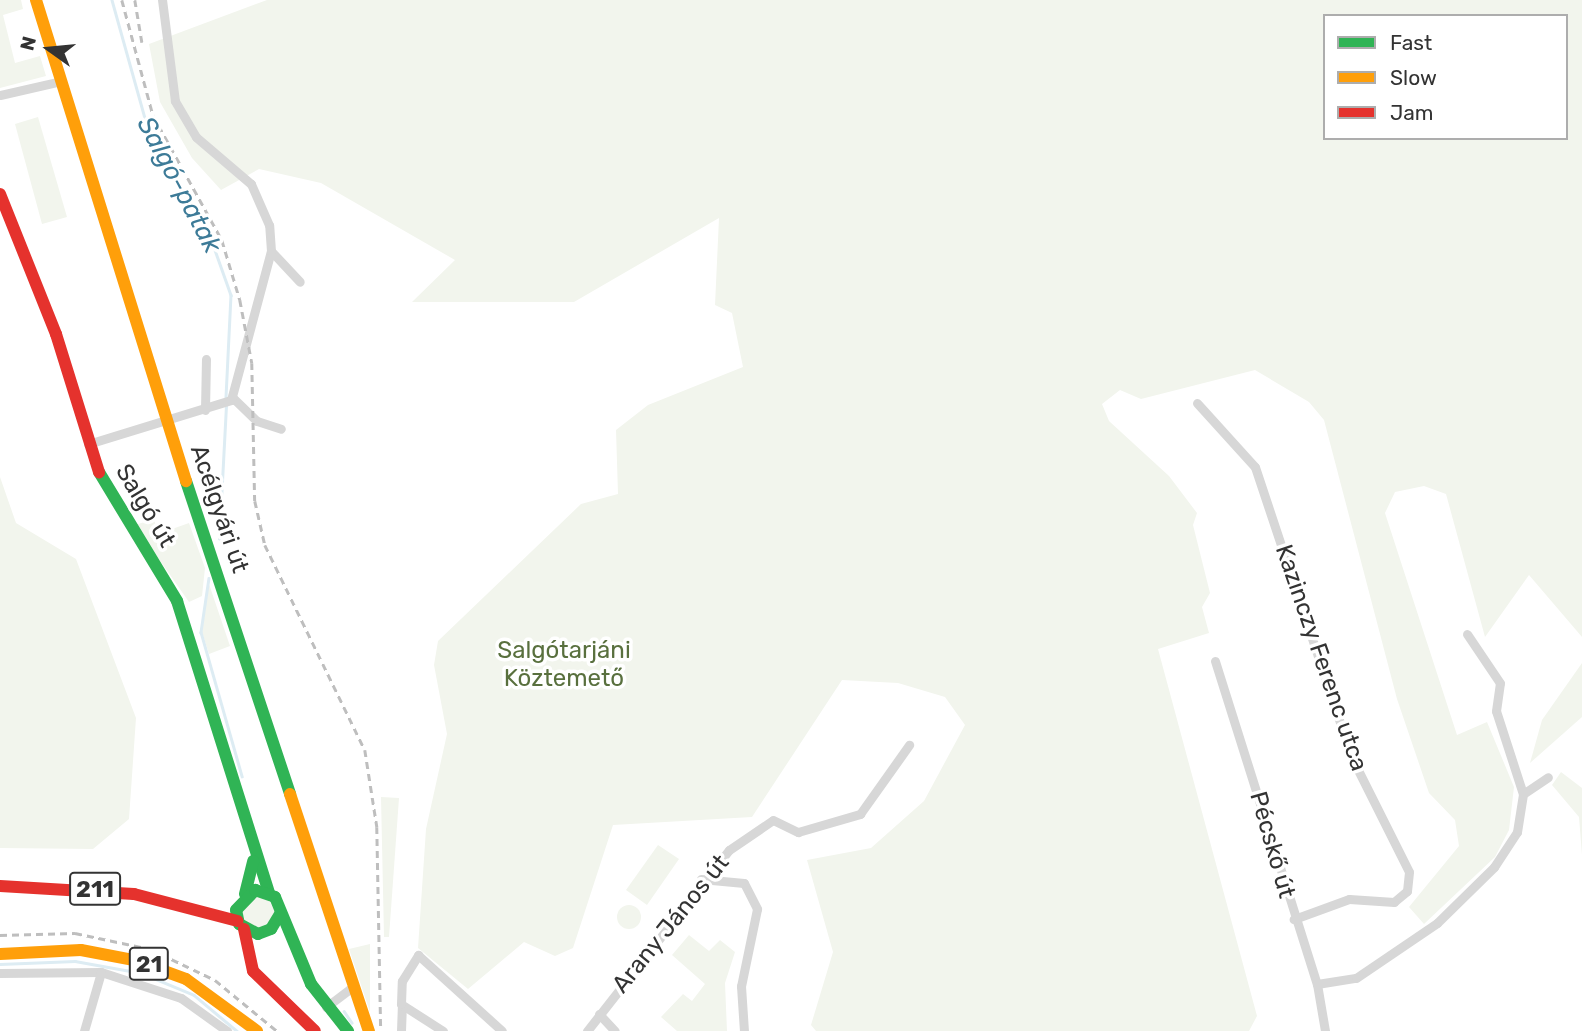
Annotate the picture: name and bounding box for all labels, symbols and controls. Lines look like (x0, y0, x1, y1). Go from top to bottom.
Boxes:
north arrow (14, 14, 84, 84)
legend (1323, 14, 1568, 140)
text: Fast (1390, 30, 1432, 55)
text: N (15, 34, 41, 53)
text: Slow (1390, 65, 1437, 90)
text: Jam (1390, 100, 1434, 125)
water label: Salgó-patak (130, 111, 228, 259)
street label: Acélgyári út (184, 441, 254, 577)
street label: Salgó út (109, 459, 181, 553)
street label: Kazinczy Ferenc utca (1269, 541, 1373, 775)
park label: Salgótarjáni Köztemető (497, 637, 631, 693)
street label: Pécskő út (1243, 788, 1301, 902)
street label: Arany János út (606, 849, 736, 999)
road number: 211 (69, 870, 121, 908)
road number: 21 (128, 945, 170, 984)

